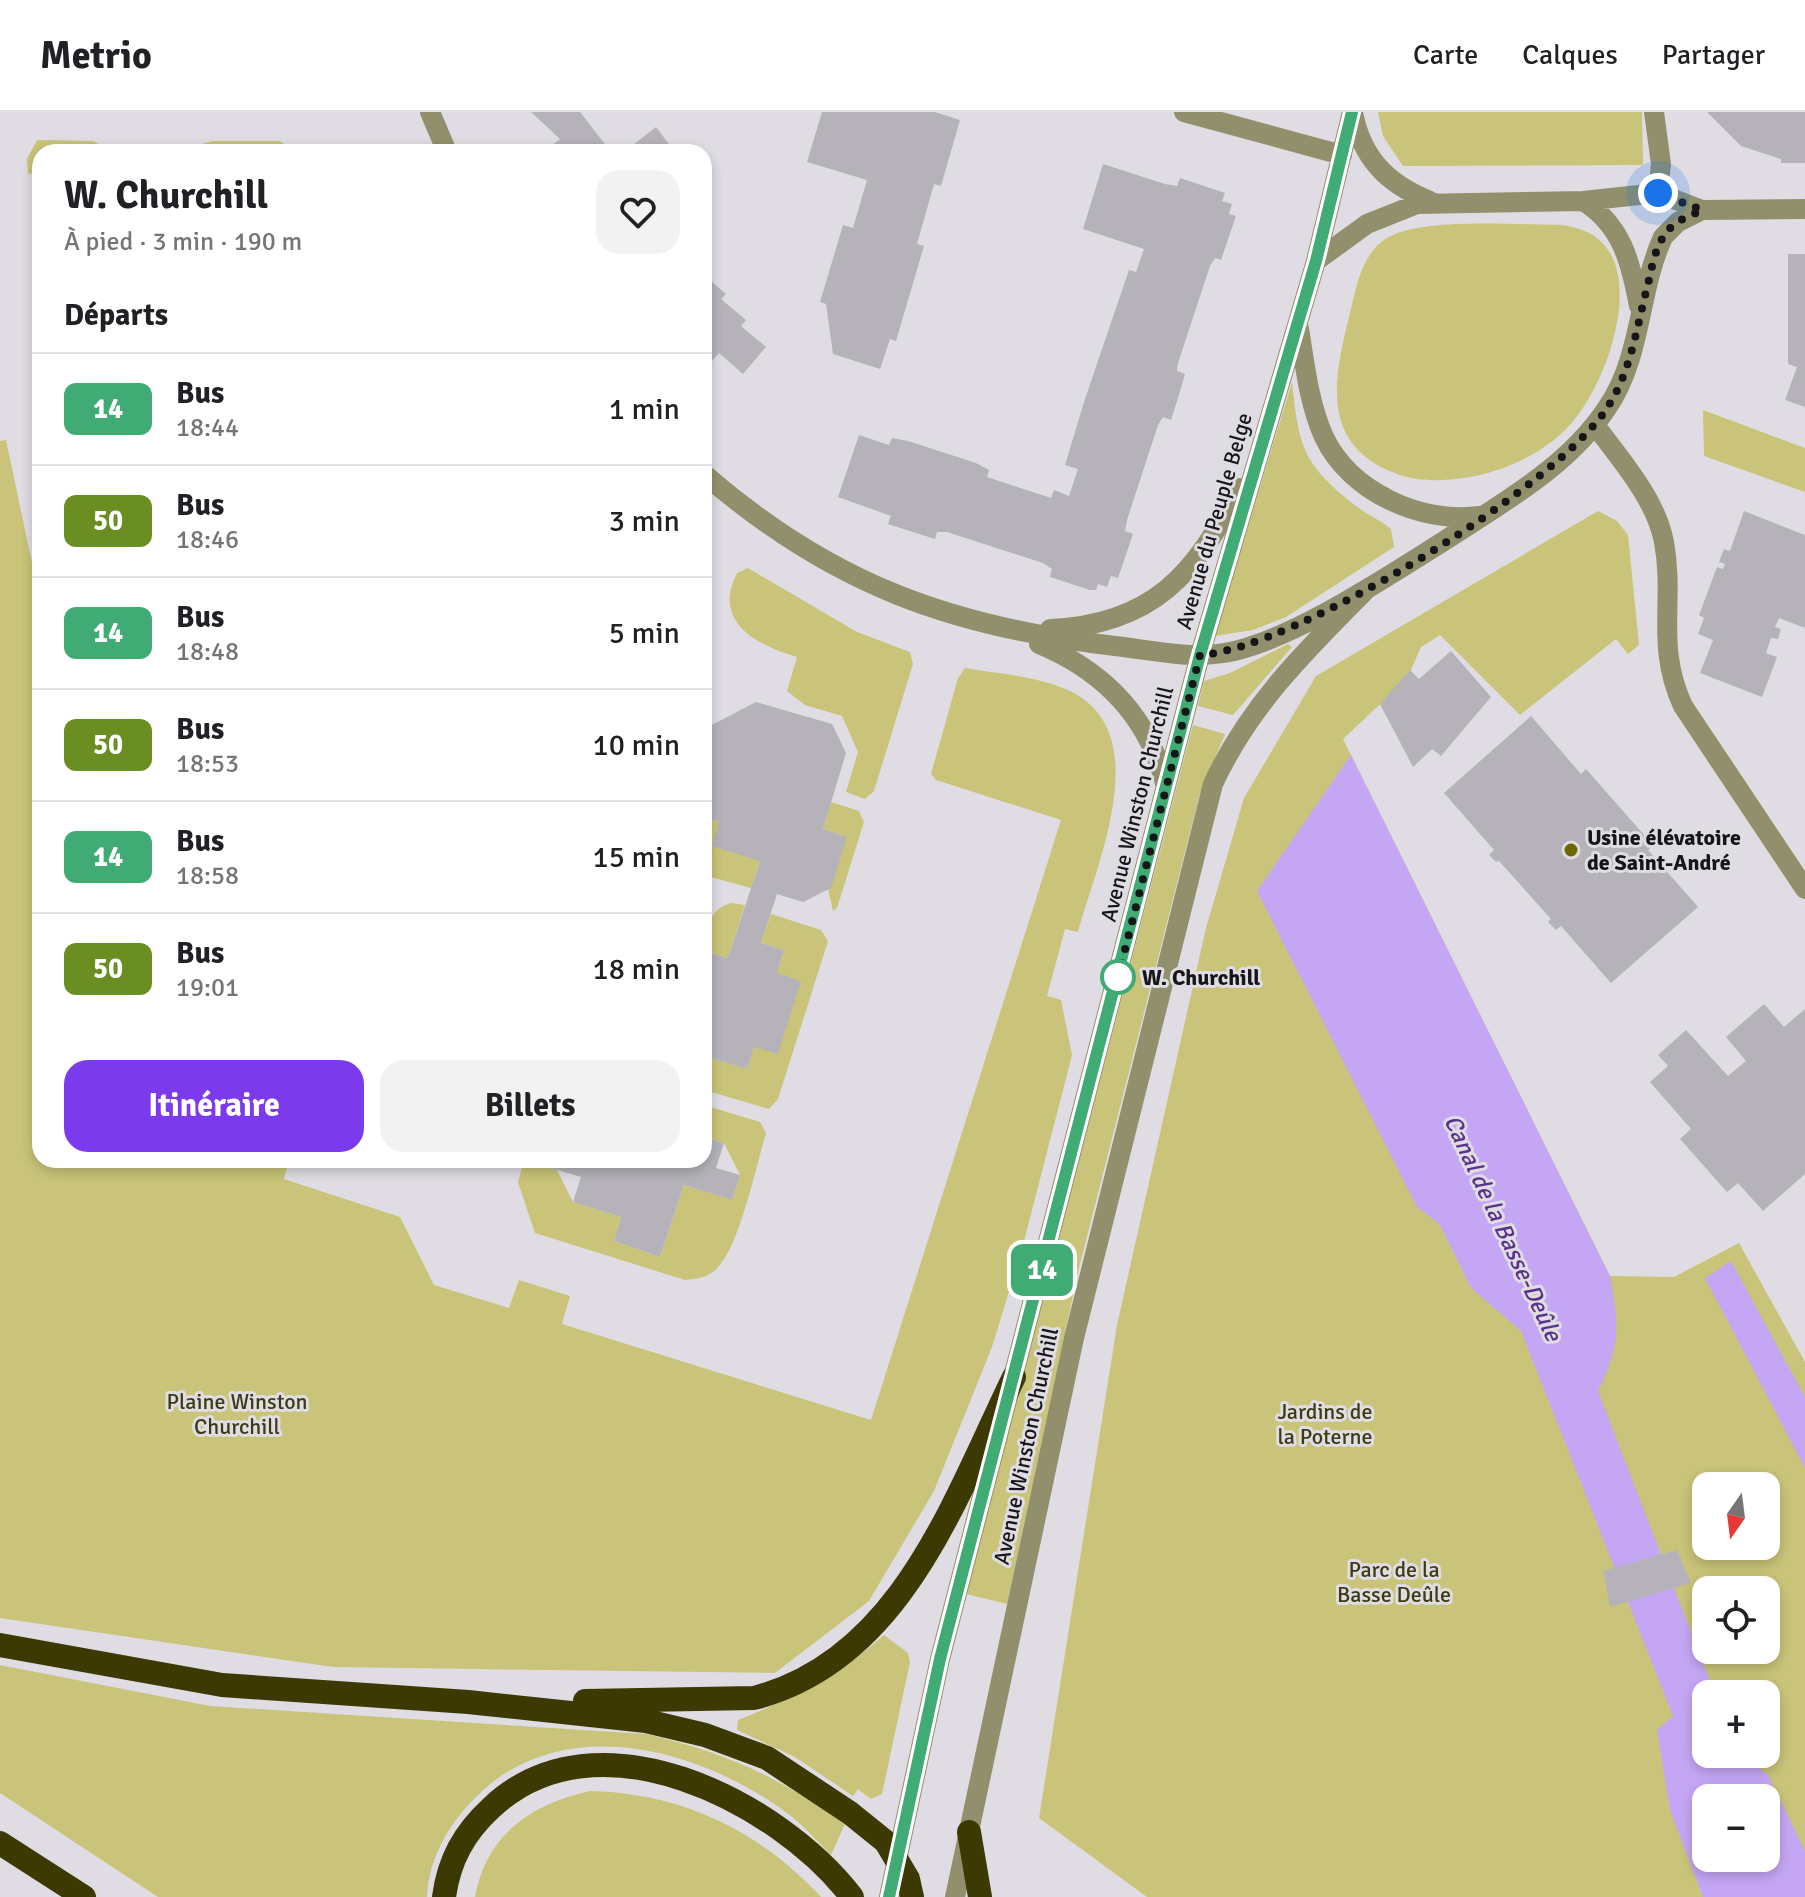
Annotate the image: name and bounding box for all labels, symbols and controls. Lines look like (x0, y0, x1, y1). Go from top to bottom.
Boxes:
text: Metrio (40, 32, 152, 79)
text: Carte (1413, 38, 1478, 72)
text: Calques (1522, 38, 1618, 72)
text: Partager (1662, 38, 1765, 72)
button: heart (596, 170, 680, 254)
text: W. Churchill (64, 172, 268, 219)
your location (1638, 173, 1678, 213)
text: À pied · 3 min · 190 m (64, 226, 302, 258)
text: Départs (64, 297, 168, 334)
text: Bus (176, 375, 224, 412)
text: 1 min (609, 391, 680, 428)
text: 14 (93, 392, 123, 426)
street label: Avenue du Peuple Belge (1170, 410, 1258, 632)
text: 18:44 (176, 412, 239, 444)
text: Bus (176, 487, 224, 524)
text: 3 min (609, 503, 680, 540)
text: 50 (93, 504, 123, 538)
text: 18:46 (176, 524, 239, 556)
text: Bus (176, 599, 224, 636)
text: 5 min (609, 615, 680, 652)
text: 14 (93, 616, 123, 650)
text: 18:48 (176, 636, 239, 668)
street label: Avenue Winston Churchill (1095, 683, 1179, 925)
text: Bus (176, 711, 224, 748)
text: 10 min (593, 727, 680, 764)
text: 50 (93, 728, 123, 762)
text: 18:53 (176, 748, 239, 780)
text: Bus (176, 823, 224, 860)
place label: Usine élévatoire de Saint-André (1587, 824, 1741, 876)
text: 15 min (593, 839, 680, 876)
text: 14 (93, 840, 123, 874)
marker: Usine élévatoire de Saint-André (1562, 841, 1580, 859)
text: 18:58 (176, 860, 239, 892)
text: Bus (176, 935, 224, 972)
text: 18 min (593, 951, 680, 988)
text: 50 (93, 952, 123, 986)
marker: W. Churchill (1101, 960, 1135, 994)
place label: W. Churchill (1142, 964, 1260, 991)
text: 19:01 (176, 972, 239, 1004)
button: Itinéraire (64, 1060, 364, 1152)
button: Billets (380, 1060, 680, 1152)
water label: Canal de la Basse-Deûle (1437, 1110, 1569, 1347)
line badge: 14 (1006, 1244, 1078, 1296)
text: 14 (1027, 1253, 1057, 1287)
street label: Avenue Winston Churchill (988, 1325, 1064, 1567)
park label: Plaine Winston Churchill (166, 1388, 308, 1440)
park label: Jardins de la Poterne (1277, 1398, 1373, 1450)
north arrow (1692, 1472, 1780, 1560)
map controls (1692, 1472, 1780, 1872)
park label: Parc de la Basse Deûle (1337, 1556, 1451, 1608)
button: locate (1692, 1576, 1780, 1664)
button: + (1692, 1680, 1780, 1768)
button: − (1692, 1784, 1780, 1872)

